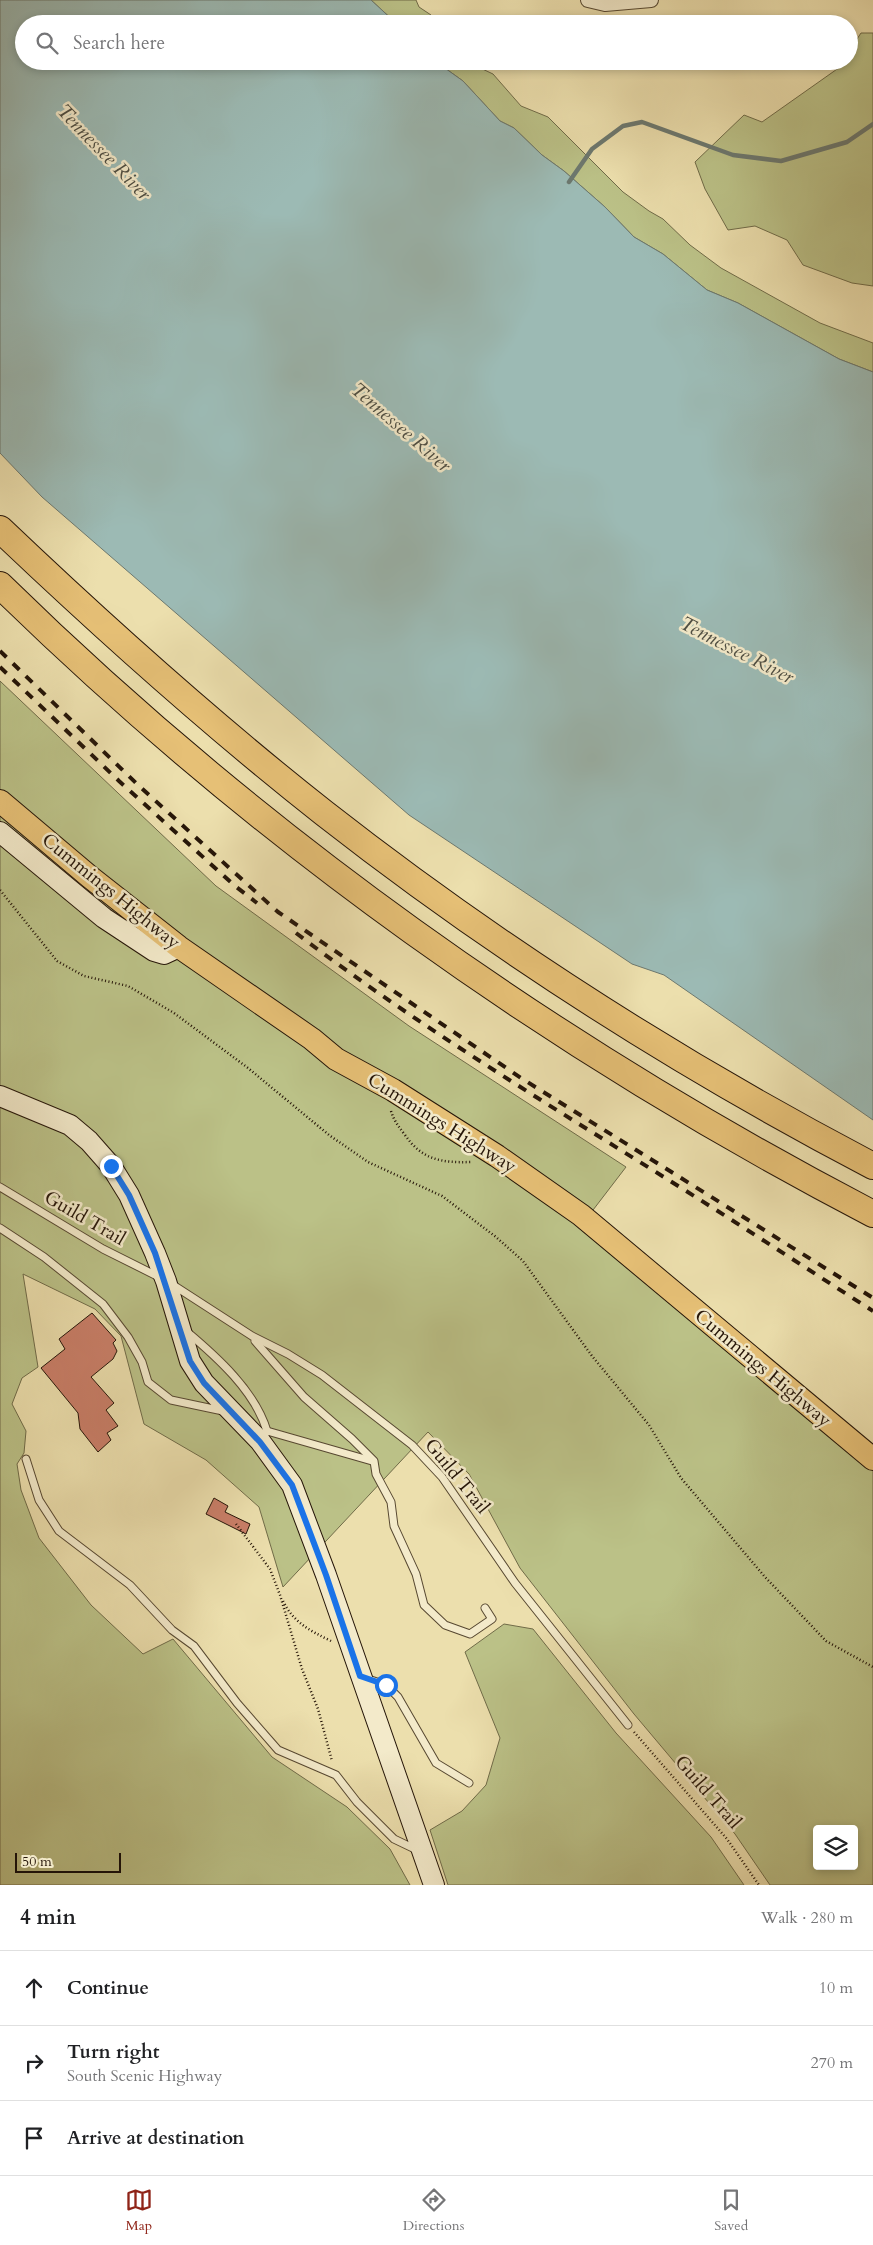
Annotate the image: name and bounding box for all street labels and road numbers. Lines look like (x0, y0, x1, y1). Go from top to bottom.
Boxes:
street label: Cummings Highway (36, 827, 186, 955)
street label: Cummings Highway (363, 1067, 521, 1179)
street label: Guild Trail (39, 1184, 131, 1252)
street label: Cummings Highway (689, 1303, 837, 1433)
street label: Guild Trail (419, 1433, 496, 1519)
street label: Guild Trail (669, 1749, 747, 1835)

